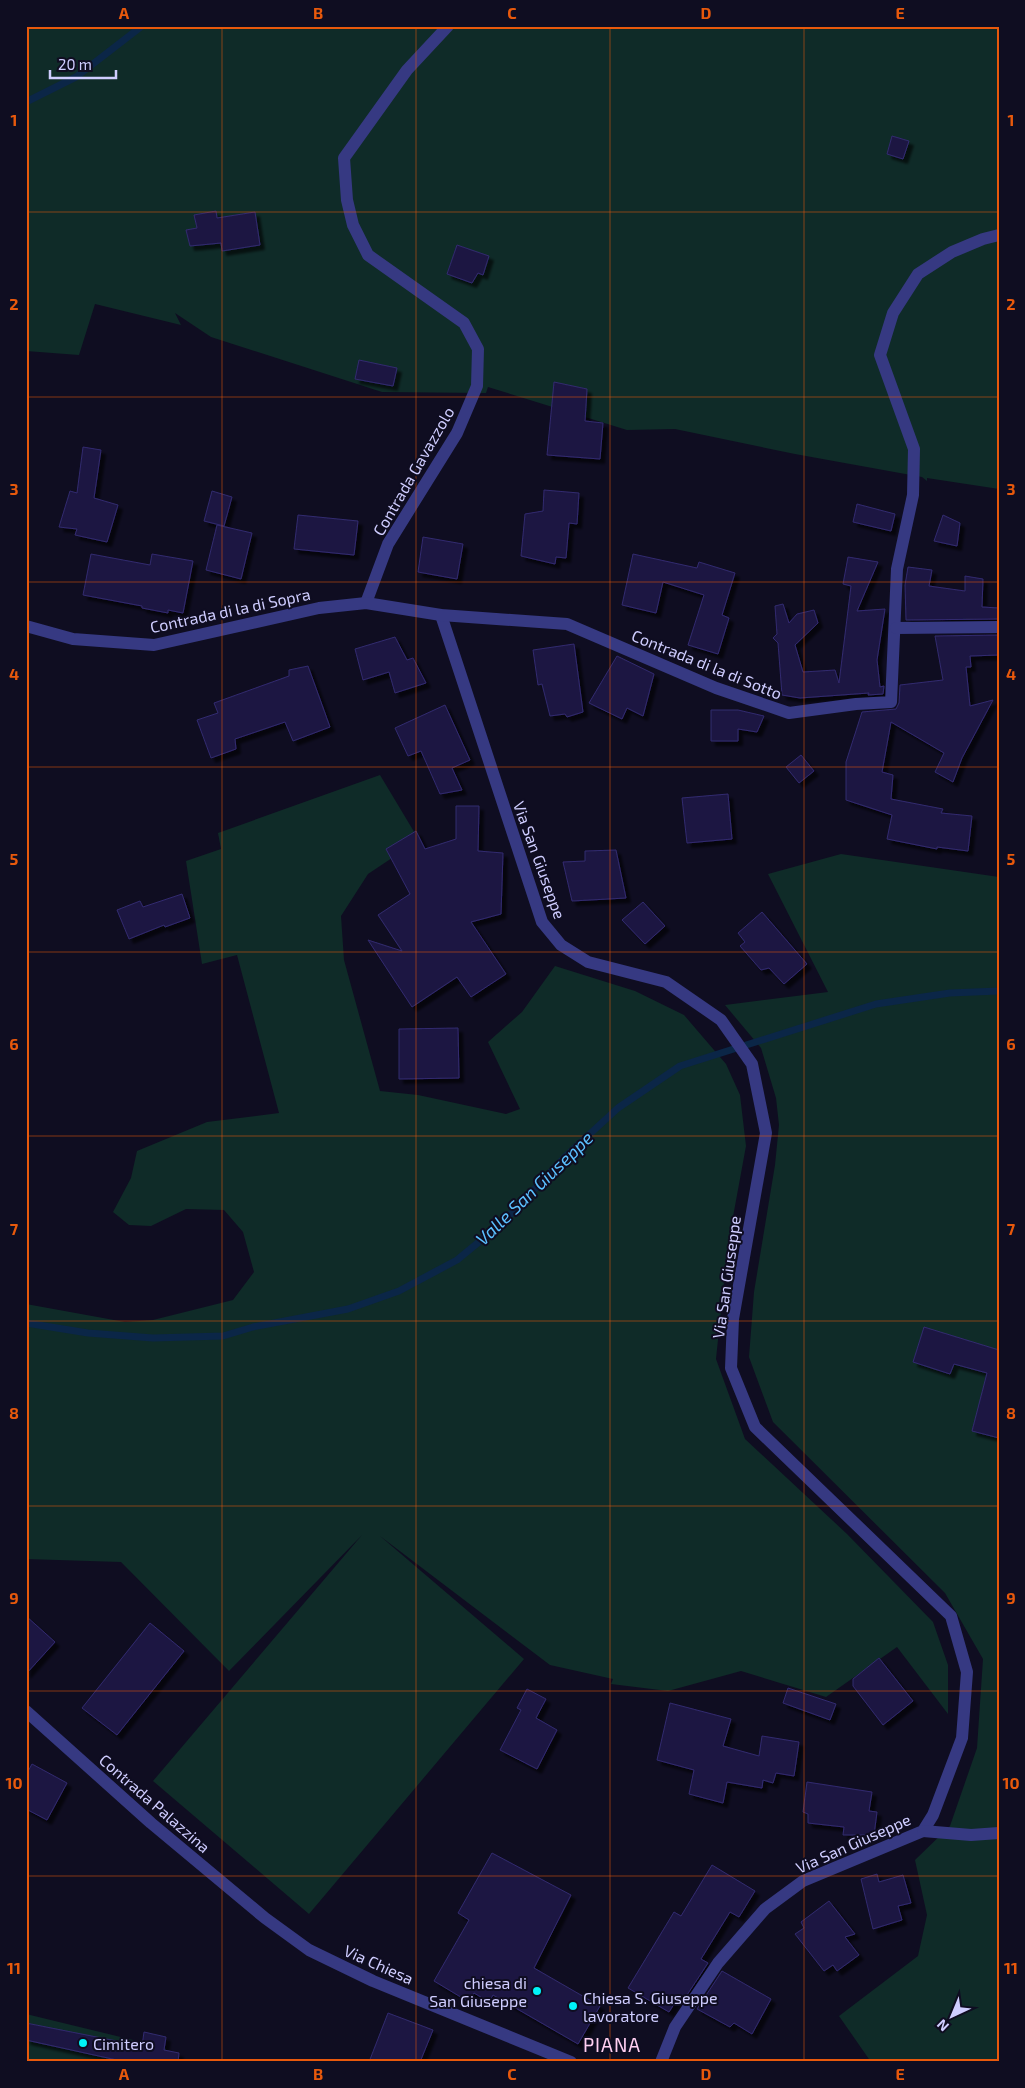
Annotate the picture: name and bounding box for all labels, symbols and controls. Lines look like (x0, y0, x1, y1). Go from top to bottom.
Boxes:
text: A (119, 3, 130, 22)
text: B (313, 3, 323, 22)
text: C (507, 3, 517, 22)
text: D (701, 3, 712, 22)
text: E (895, 3, 905, 22)
scale bar (50, 48, 116, 80)
text: 20 m (58, 55, 92, 73)
text: 1 (11, 110, 17, 129)
text: 1 (1008, 110, 1014, 129)
text: 2 (9, 294, 19, 313)
text: 2 (1006, 294, 1016, 313)
street label: Contrada Gavazzolo (368, 403, 458, 539)
text: 3 (9, 479, 19, 498)
text: 3 (1006, 479, 1016, 498)
street label: Contrada di la di Sopra (148, 584, 312, 636)
street label: Contrada di la di Sotto (629, 625, 785, 703)
text: 4 (9, 664, 19, 683)
text: 4 (1006, 664, 1016, 683)
street label: Via San Giuseppe (510, 799, 570, 921)
text: 5 (10, 849, 19, 868)
text: 5 (1007, 849, 1016, 868)
text: 6 (9, 1034, 19, 1053)
text: 6 (1006, 1034, 1016, 1053)
water label: Valle San Giuseppe (471, 1126, 597, 1250)
street label: Via San Giuseppe (708, 1214, 744, 1340)
text: 7 (10, 1219, 19, 1238)
text: 7 (1007, 1219, 1016, 1238)
text: 8 (9, 1403, 19, 1422)
text: 8 (1006, 1403, 1016, 1422)
text: 9 (9, 1588, 19, 1607)
text: 9 (1006, 1588, 1016, 1607)
street label: Contrada Palazzina (96, 1750, 214, 1856)
text: 10 (5, 1773, 23, 1792)
text: 10 (1002, 1773, 1020, 1792)
street label: Via San Giuseppe (793, 1809, 913, 1877)
street label: Via Chiesa (341, 1940, 417, 1988)
text: 11 (7, 1958, 21, 1977)
text: 11 (1004, 1958, 1018, 1977)
place label: chiesa di San Giuseppe (429, 1973, 527, 2010)
marker: chiesa di San Giuseppe (531, 1985, 543, 1997)
place label: Chiesa S. Giuseppe lavoratore (583, 1988, 718, 2025)
north arrow (928, 1990, 978, 2040)
marker: Chiesa S. Giuseppe lavoratore (567, 2000, 579, 2012)
text: N (933, 2016, 952, 2035)
district label: PIANA (583, 2033, 641, 2056)
place label: Cimitero (93, 2034, 154, 2053)
marker: Cimitero (77, 2037, 89, 2049)
text: A (119, 2064, 130, 2083)
text: B (313, 2064, 323, 2083)
text: C (507, 2064, 517, 2083)
text: D (701, 2064, 712, 2083)
text: E (895, 2064, 905, 2083)

